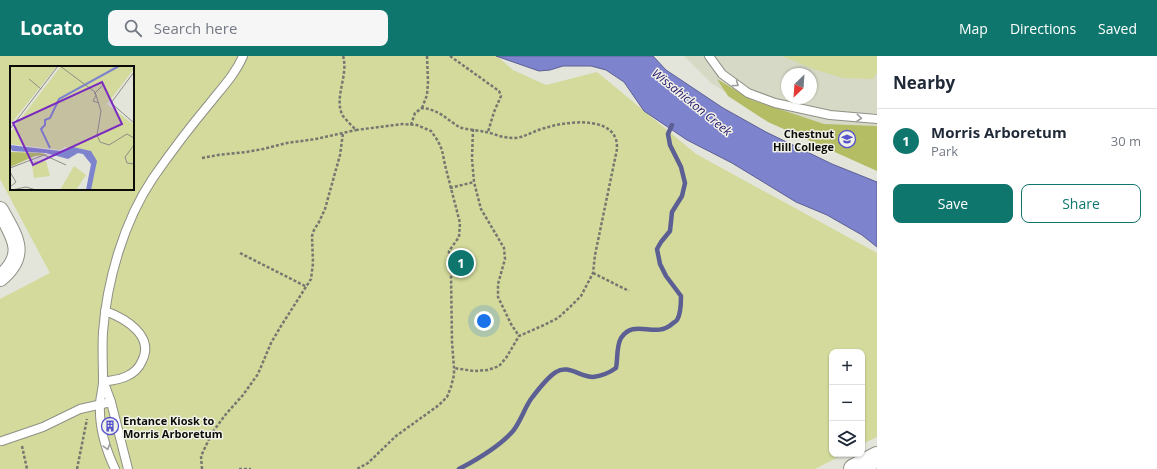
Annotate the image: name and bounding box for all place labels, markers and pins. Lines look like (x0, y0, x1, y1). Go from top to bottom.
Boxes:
place label: Chestnut Hill College (773, 126, 834, 154)
school or university icon: Chestnut Hill College (837, 129, 857, 149)
pin: 1 (448, 248, 474, 278)
place label: Entance Kiosk to Morris Arboretum (123, 413, 223, 441)
building icon: Entance Kiosk to Morris Arboretum (100, 416, 120, 436)

